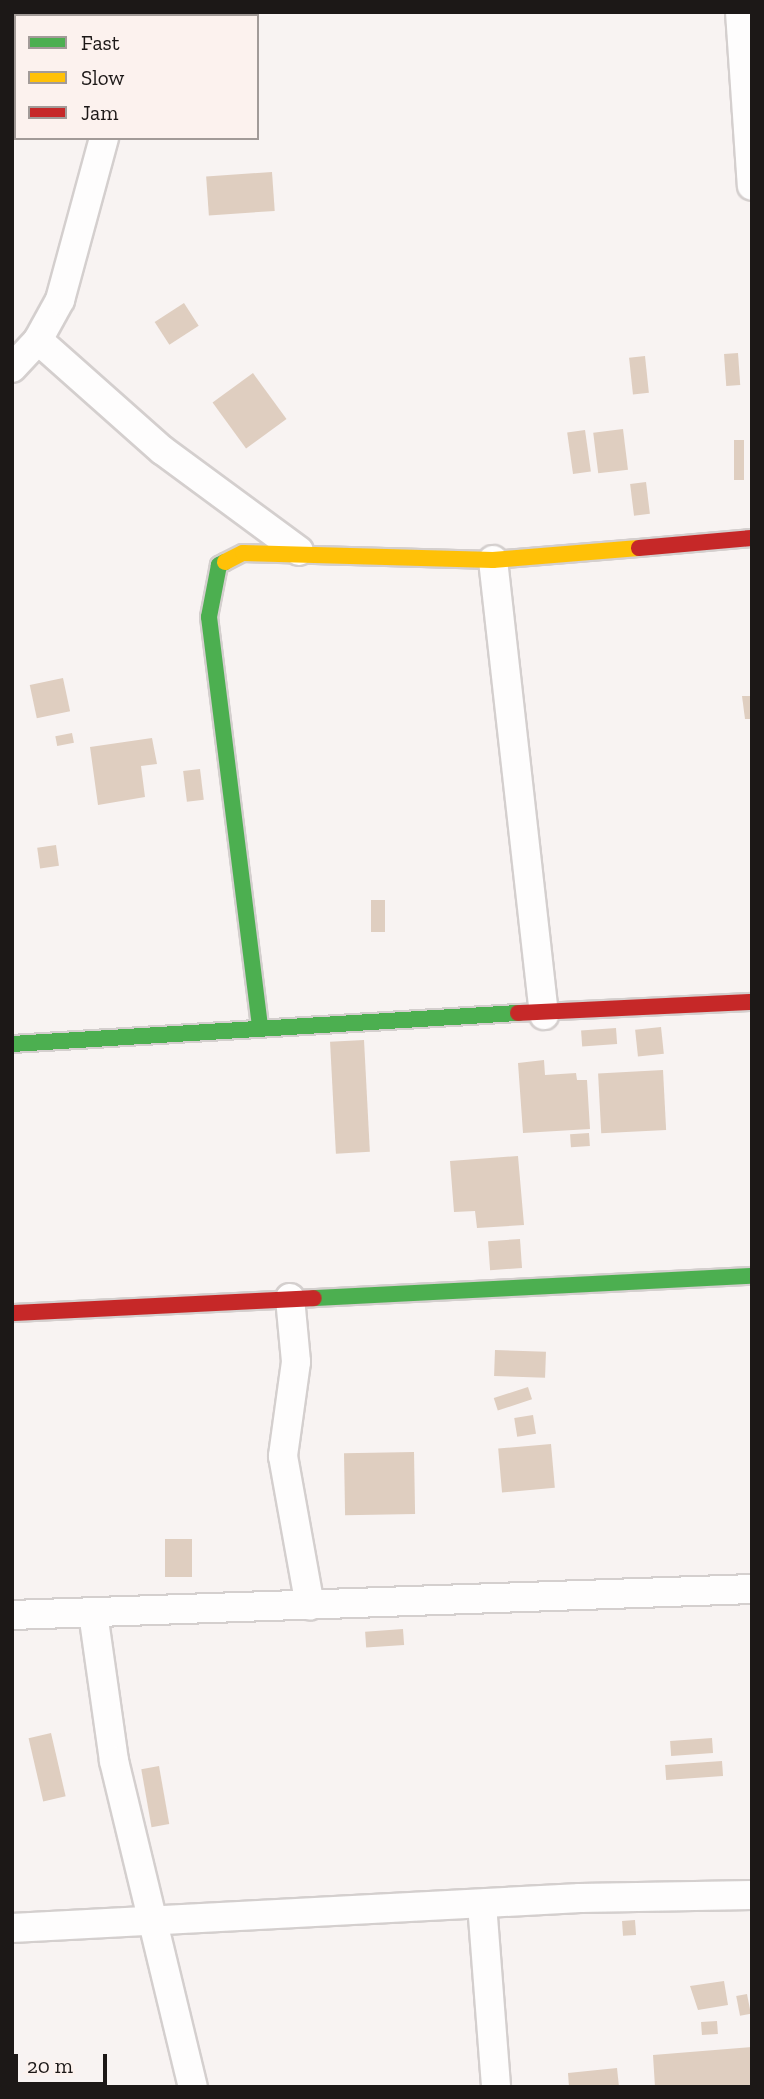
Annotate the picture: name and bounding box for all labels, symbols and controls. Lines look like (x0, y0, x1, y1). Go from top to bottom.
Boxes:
legend (14, 14, 259, 140)
text: Fast (81, 30, 120, 55)
text: Slow (81, 65, 124, 90)
text: Jam (81, 100, 118, 125)
scale bar (18, 2039, 110, 2084)
text: 20 m (27, 2053, 73, 2078)

